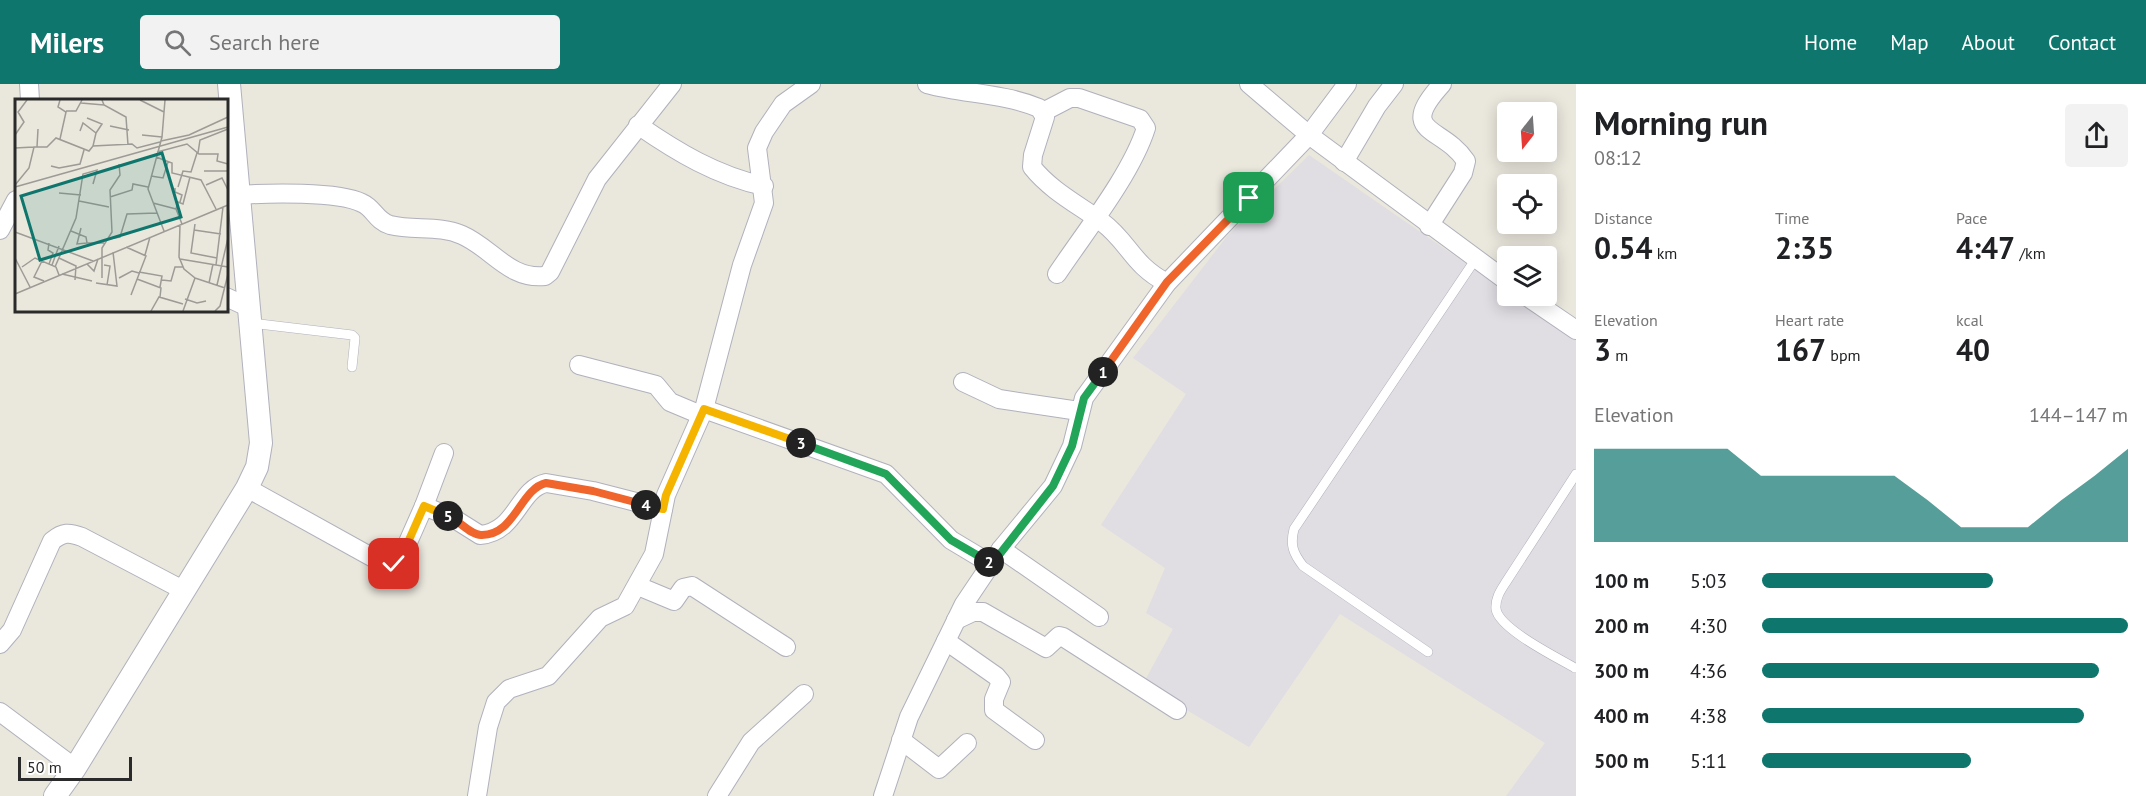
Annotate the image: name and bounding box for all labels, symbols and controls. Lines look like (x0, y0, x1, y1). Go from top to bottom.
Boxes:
search box (140, 15, 560, 69)
text: Milers (30, 24, 104, 61)
icon: search (161, 26, 194, 59)
text: Search here (209, 28, 320, 56)
text: Home (1804, 29, 1857, 56)
text: Map (1890, 29, 1929, 56)
text: About (1962, 29, 2015, 56)
text: Contact (2048, 29, 2116, 56)
inset map (15, 99, 228, 312)
text: Morning run (1594, 101, 1768, 144)
north arrow (1497, 102, 1557, 162)
map controls (1497, 102, 1557, 306)
button: share (2065, 104, 2128, 167)
text: 08:12 (1594, 145, 1642, 171)
pin (1223, 172, 1274, 223)
button: locate (1497, 174, 1557, 234)
icon: arrive (1232, 181, 1265, 214)
text: Distance (1594, 208, 1653, 228)
text: Time (1775, 208, 1809, 228)
text: Pace (1956, 208, 1987, 228)
text: 0.54 (1594, 228, 1652, 267)
text: 2:35 (1775, 228, 1834, 267)
text: 4:47 (1956, 228, 2015, 267)
text: km (1652, 243, 1677, 263)
text: /km (2015, 243, 2046, 263)
button: layers (1497, 246, 1557, 306)
text: Elevation (1594, 310, 1658, 330)
text: Heart rate (1775, 310, 1844, 330)
text: kcal (1956, 310, 1983, 330)
text: 3 (1594, 330, 1611, 369)
text: 167 (1775, 330, 1826, 369)
text: 40 (1956, 330, 1990, 369)
text: m (1611, 345, 1628, 365)
text: bpm (1826, 345, 1861, 365)
pin: 1 (1088, 357, 1118, 387)
text: 1 (1098, 362, 1108, 382)
text: Elevation (1594, 402, 1674, 428)
text: 144–147 m (2029, 402, 2128, 428)
pin: 3 (786, 428, 816, 458)
text: 3 (796, 433, 806, 453)
pin: 4 (631, 490, 661, 520)
text: 4 (641, 495, 651, 515)
pin: 5 (433, 501, 463, 531)
text: 5 (443, 506, 453, 526)
pin (368, 538, 419, 589)
icon: check (377, 547, 410, 580)
pin: 2 (974, 547, 1004, 577)
text: 2 (984, 552, 994, 572)
text: 100 m (1594, 568, 1649, 594)
text: 5:03 (1690, 568, 1727, 594)
text: 200 m (1594, 613, 1649, 639)
text: 4:30 (1690, 613, 1727, 639)
text: 300 m (1594, 658, 1649, 684)
text: 4:36 (1690, 658, 1727, 684)
text: 400 m (1594, 703, 1649, 729)
text: 4:38 (1690, 703, 1727, 729)
text: 500 m (1594, 748, 1649, 774)
text: 5:11 (1690, 748, 1727, 774)
scale bar (18, 754, 132, 782)
text: 50 m (27, 757, 62, 777)

